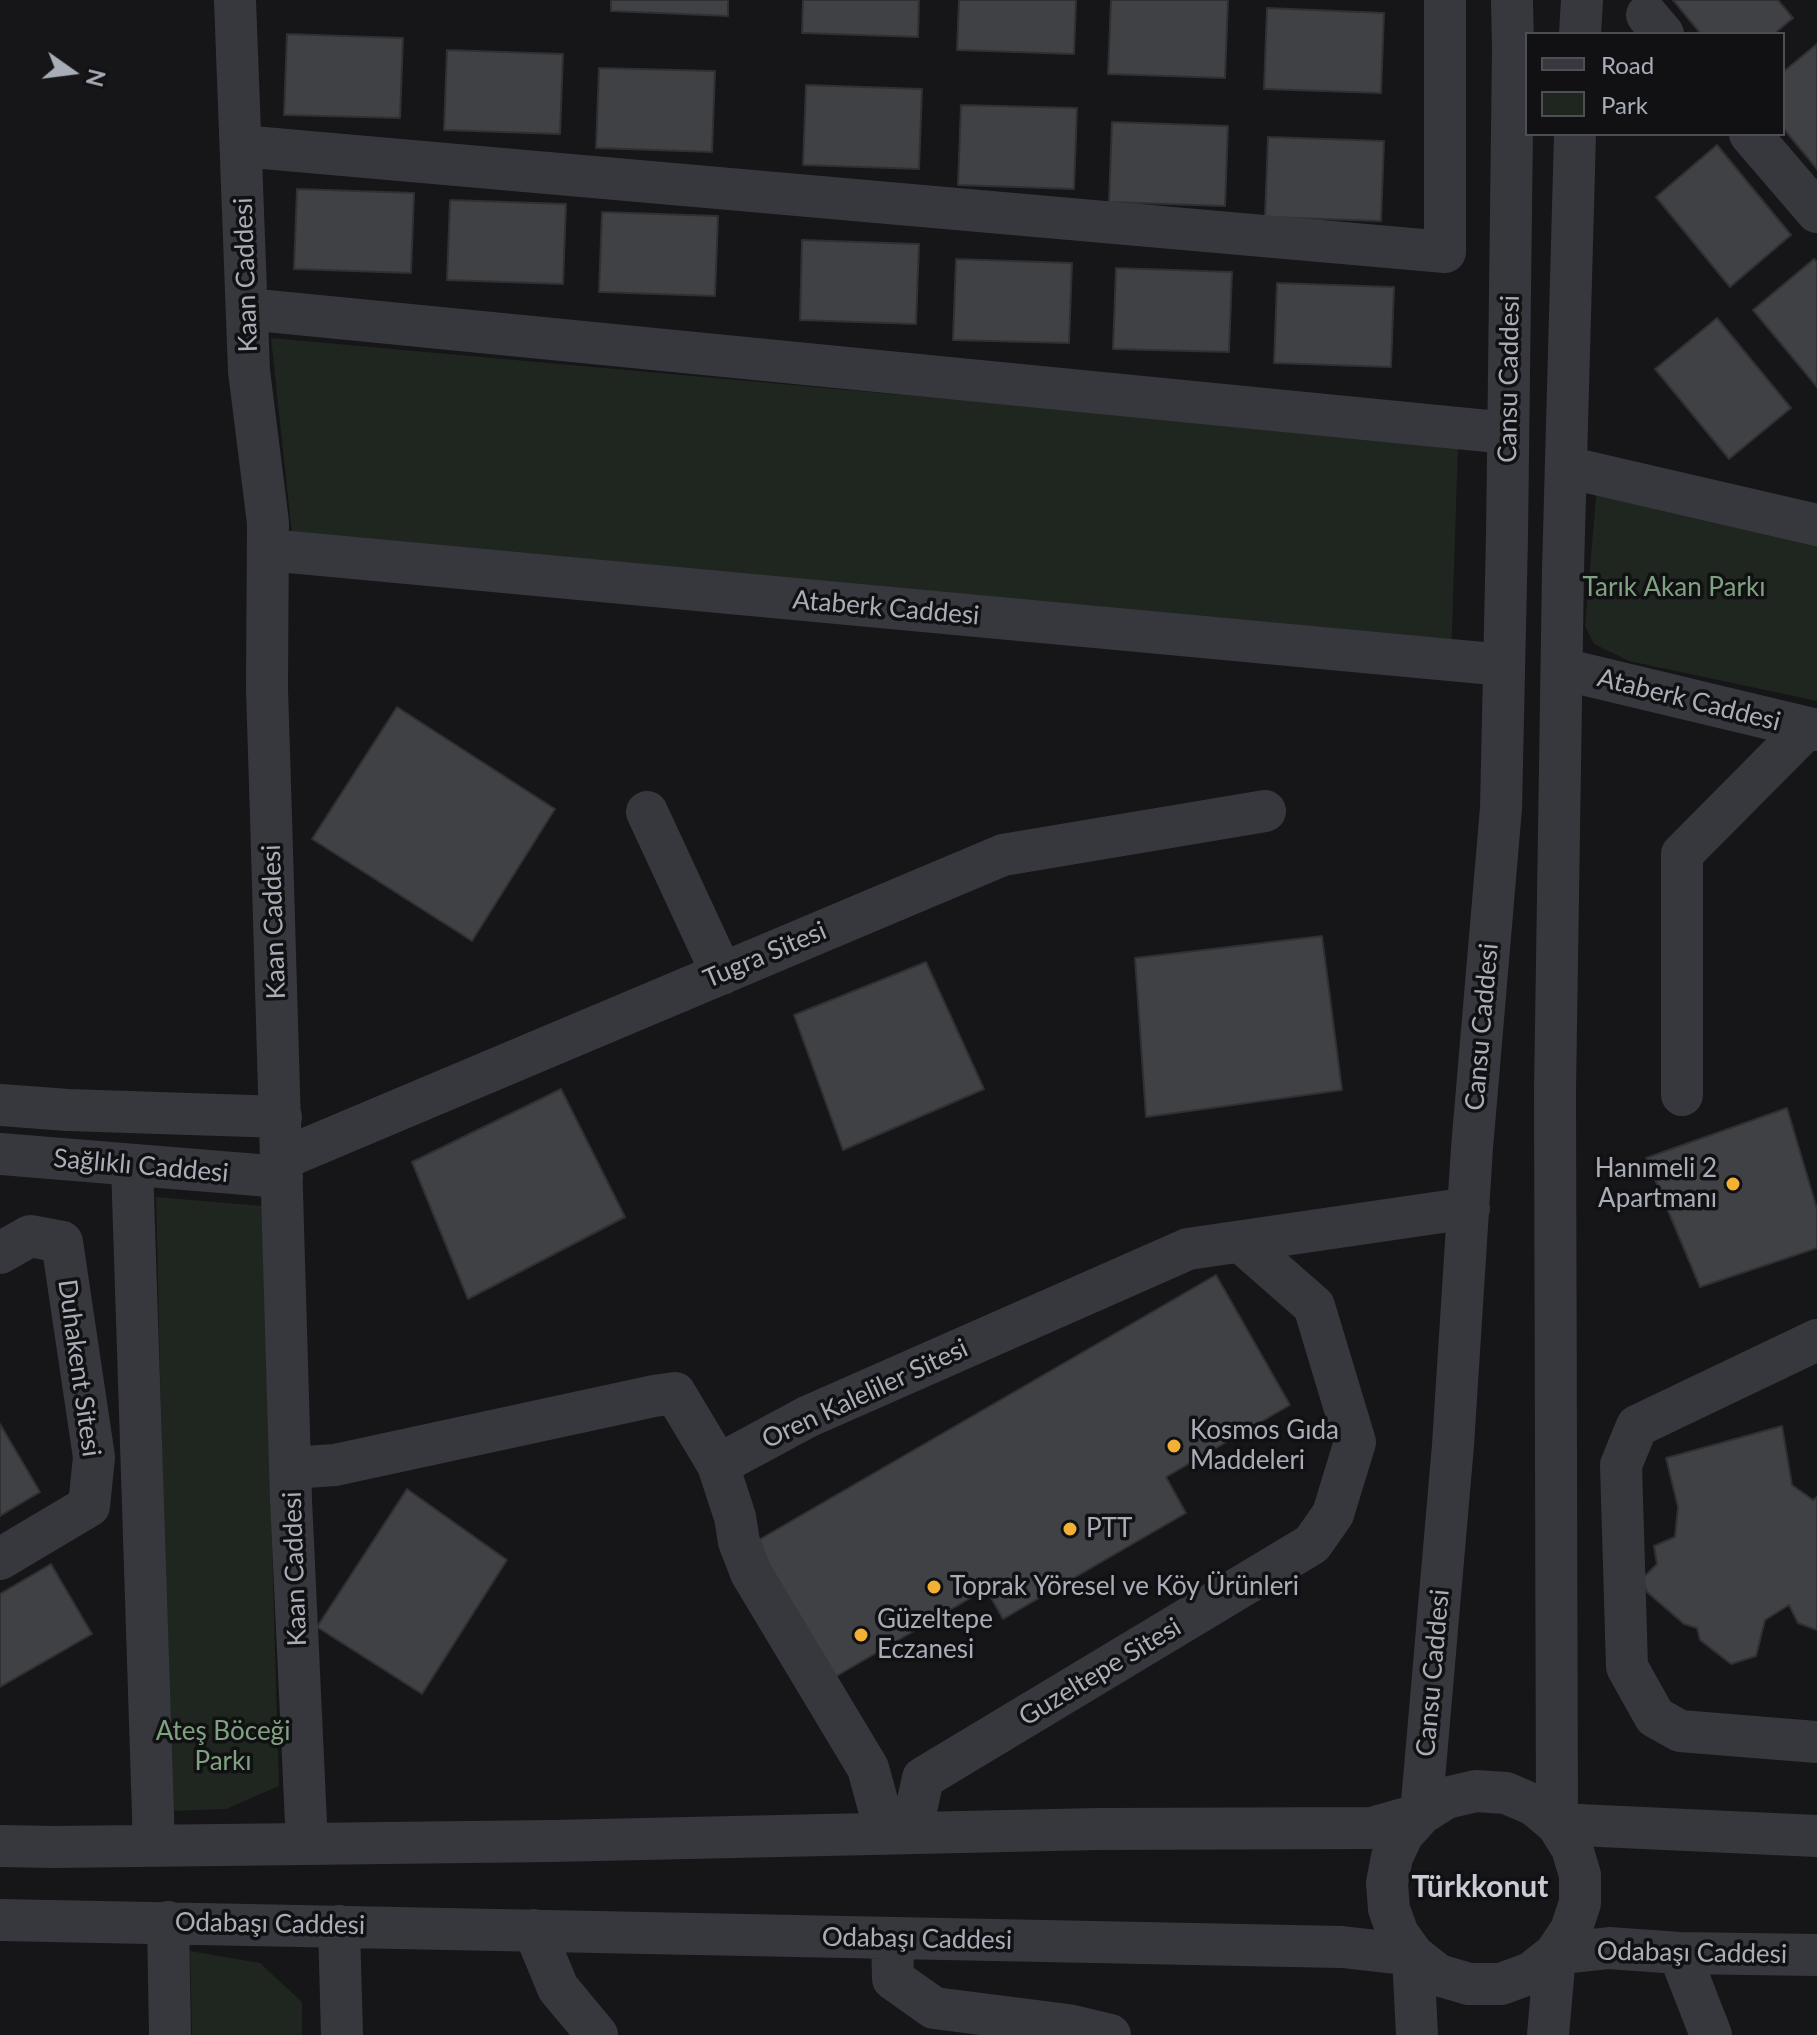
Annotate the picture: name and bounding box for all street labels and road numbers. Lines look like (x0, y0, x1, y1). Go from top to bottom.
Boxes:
street label: Kaan Caddesi (228, 197, 264, 353)
street label: Cansu Caddesi (1492, 295, 1526, 463)
street label: Ataberk Caddesi (791, 584, 981, 632)
street label: Ataberk Caddesi (1594, 662, 1784, 738)
street label: Kaan Caddesi (256, 844, 292, 1000)
street label: Tugra Sitesi (699, 915, 831, 995)
street label: Cansu Caddesi (1459, 942, 1505, 1112)
street label: Sağlıklı Caddesi (52, 1143, 230, 1189)
street label: Duhakent Sitesi (51, 1277, 107, 1459)
street label: Oren Kaleliler Sitesi (757, 1333, 973, 1455)
street label: Kaan Caddesi (277, 1491, 313, 1647)
street label: Cansu Caddesi (1410, 1588, 1456, 1758)
street label: Guzeltepe Sitesi (1013, 1611, 1187, 1733)
street label: Odabaşı Caddesi (175, 1907, 365, 1941)
street label: Odabaşı Caddesi (822, 1922, 1012, 1956)
street label: Odabaşı Caddesi (1597, 1936, 1787, 1970)

